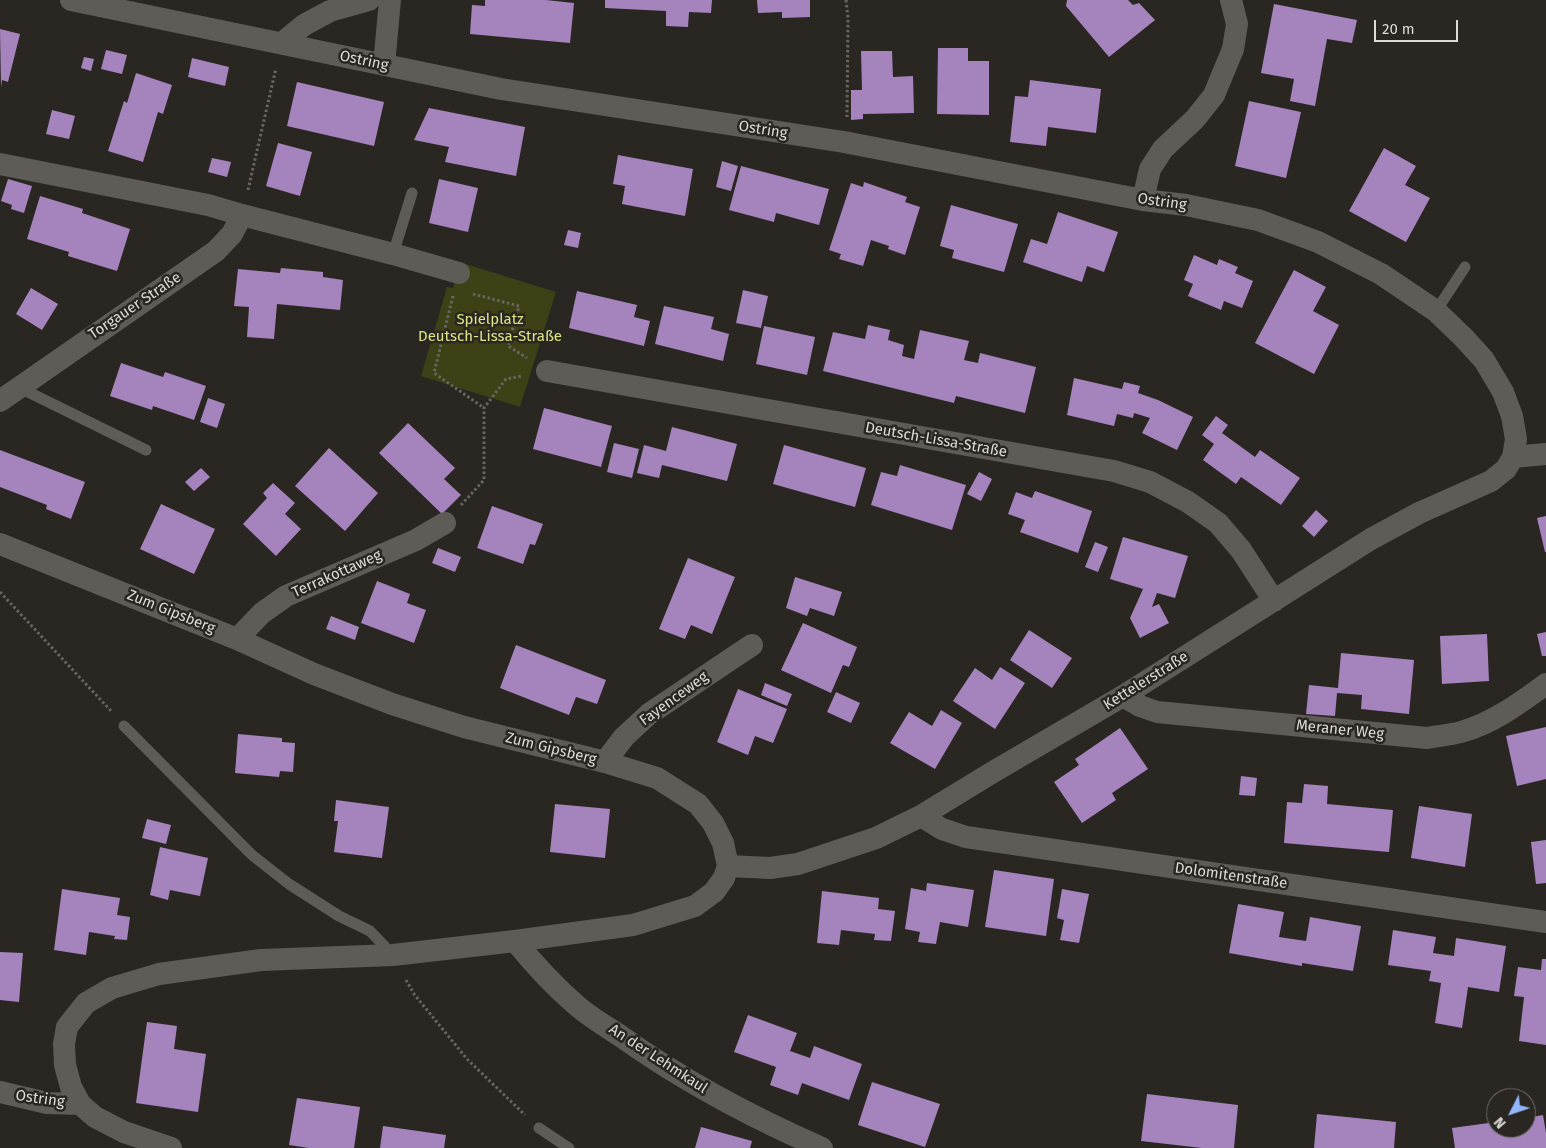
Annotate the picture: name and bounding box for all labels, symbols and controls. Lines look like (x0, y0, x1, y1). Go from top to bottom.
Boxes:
scale bar (1376, 10, 1460, 42)
text: 20 m (1382, 20, 1415, 38)
street label: Ostring (338, 47, 390, 75)
street label: Ostring (737, 117, 789, 143)
street label: Ostring (1136, 190, 1188, 214)
street label: Torgauer Straße (85, 268, 185, 344)
park label: Spielplatz Deutsch-Lissa-Straße (418, 311, 562, 346)
street label: Deutsch-Lissa-Straße (864, 419, 1008, 461)
street label: Terrakottaweg (289, 546, 385, 602)
street label: Zum Gipsberg (124, 586, 218, 638)
street label: Kettelerstraße (1100, 648, 1192, 714)
street label: Fayenceweg (636, 668, 712, 730)
street label: Meraner Weg (1295, 716, 1385, 744)
street label: Zum Gipsberg (504, 729, 598, 769)
street label: Dolomitenstraße (1173, 859, 1289, 893)
street label: An der Lehmkaul (605, 1020, 711, 1098)
street label: Ostring (14, 1087, 66, 1111)
north arrow (1486, 1088, 1536, 1138)
text: N (1491, 1113, 1510, 1132)

